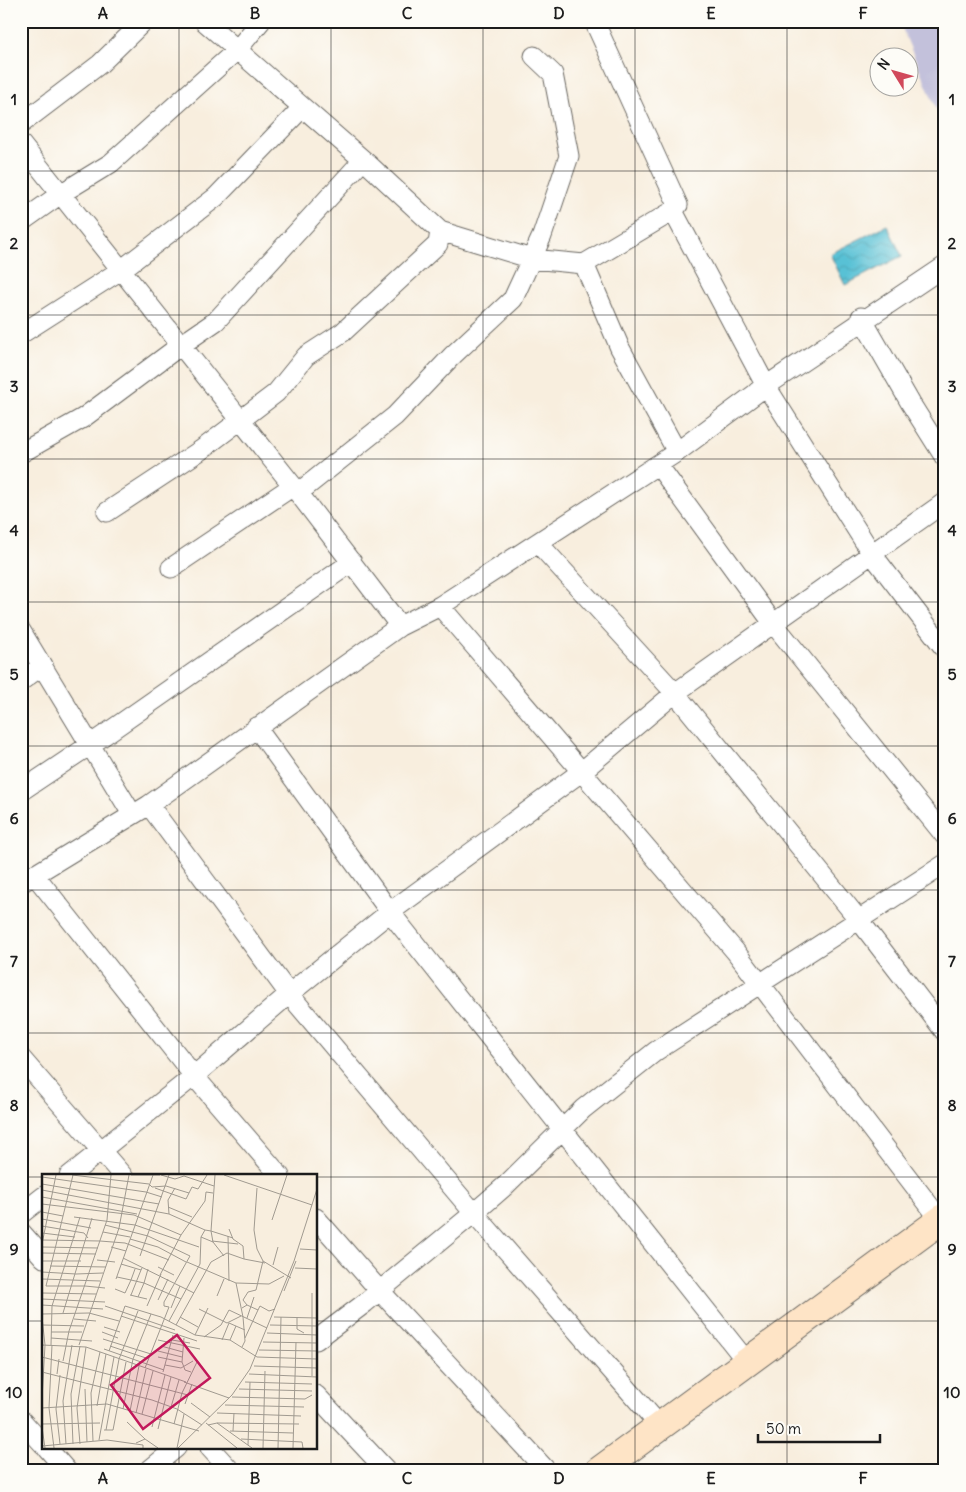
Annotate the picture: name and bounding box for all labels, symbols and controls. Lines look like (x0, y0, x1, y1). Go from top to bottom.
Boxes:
text: A (98, 3, 108, 23)
text: B (250, 3, 261, 23)
text: C (402, 3, 413, 23)
text: D (553, 3, 565, 23)
text: E (706, 3, 716, 23)
text: F (858, 3, 868, 23)
north arrow (868, 48, 918, 98)
text: N (874, 55, 894, 73)
text: 1 (11, 89, 17, 109)
text: 1 (949, 89, 955, 109)
text: 2 (10, 233, 19, 253)
text: 2 (948, 233, 957, 253)
text: 3 (9, 376, 19, 396)
text: 3 (947, 376, 957, 396)
text: 4 (9, 520, 19, 540)
text: 4 (947, 520, 957, 540)
text: 5 (9, 664, 19, 684)
text: 5 (947, 664, 957, 684)
text: 6 (9, 808, 19, 828)
text: 6 (947, 808, 957, 828)
text: 7 (10, 951, 18, 971)
text: 7 (948, 951, 956, 971)
text: 8 (9, 1095, 19, 1115)
text: 8 (947, 1095, 957, 1115)
inset map (42, 1174, 318, 1450)
text: 9 (9, 1239, 19, 1259)
text: 9 (947, 1239, 957, 1259)
text: 10 (6, 1382, 22, 1402)
text: 10 (944, 1382, 960, 1402)
scale bar (758, 1412, 881, 1444)
text: 50 m (766, 1419, 801, 1438)
text: A (98, 1468, 108, 1488)
text: B (250, 1468, 261, 1488)
text: C (402, 1468, 413, 1488)
text: D (553, 1468, 565, 1488)
text: E (706, 1468, 716, 1488)
text: F (858, 1468, 868, 1488)

